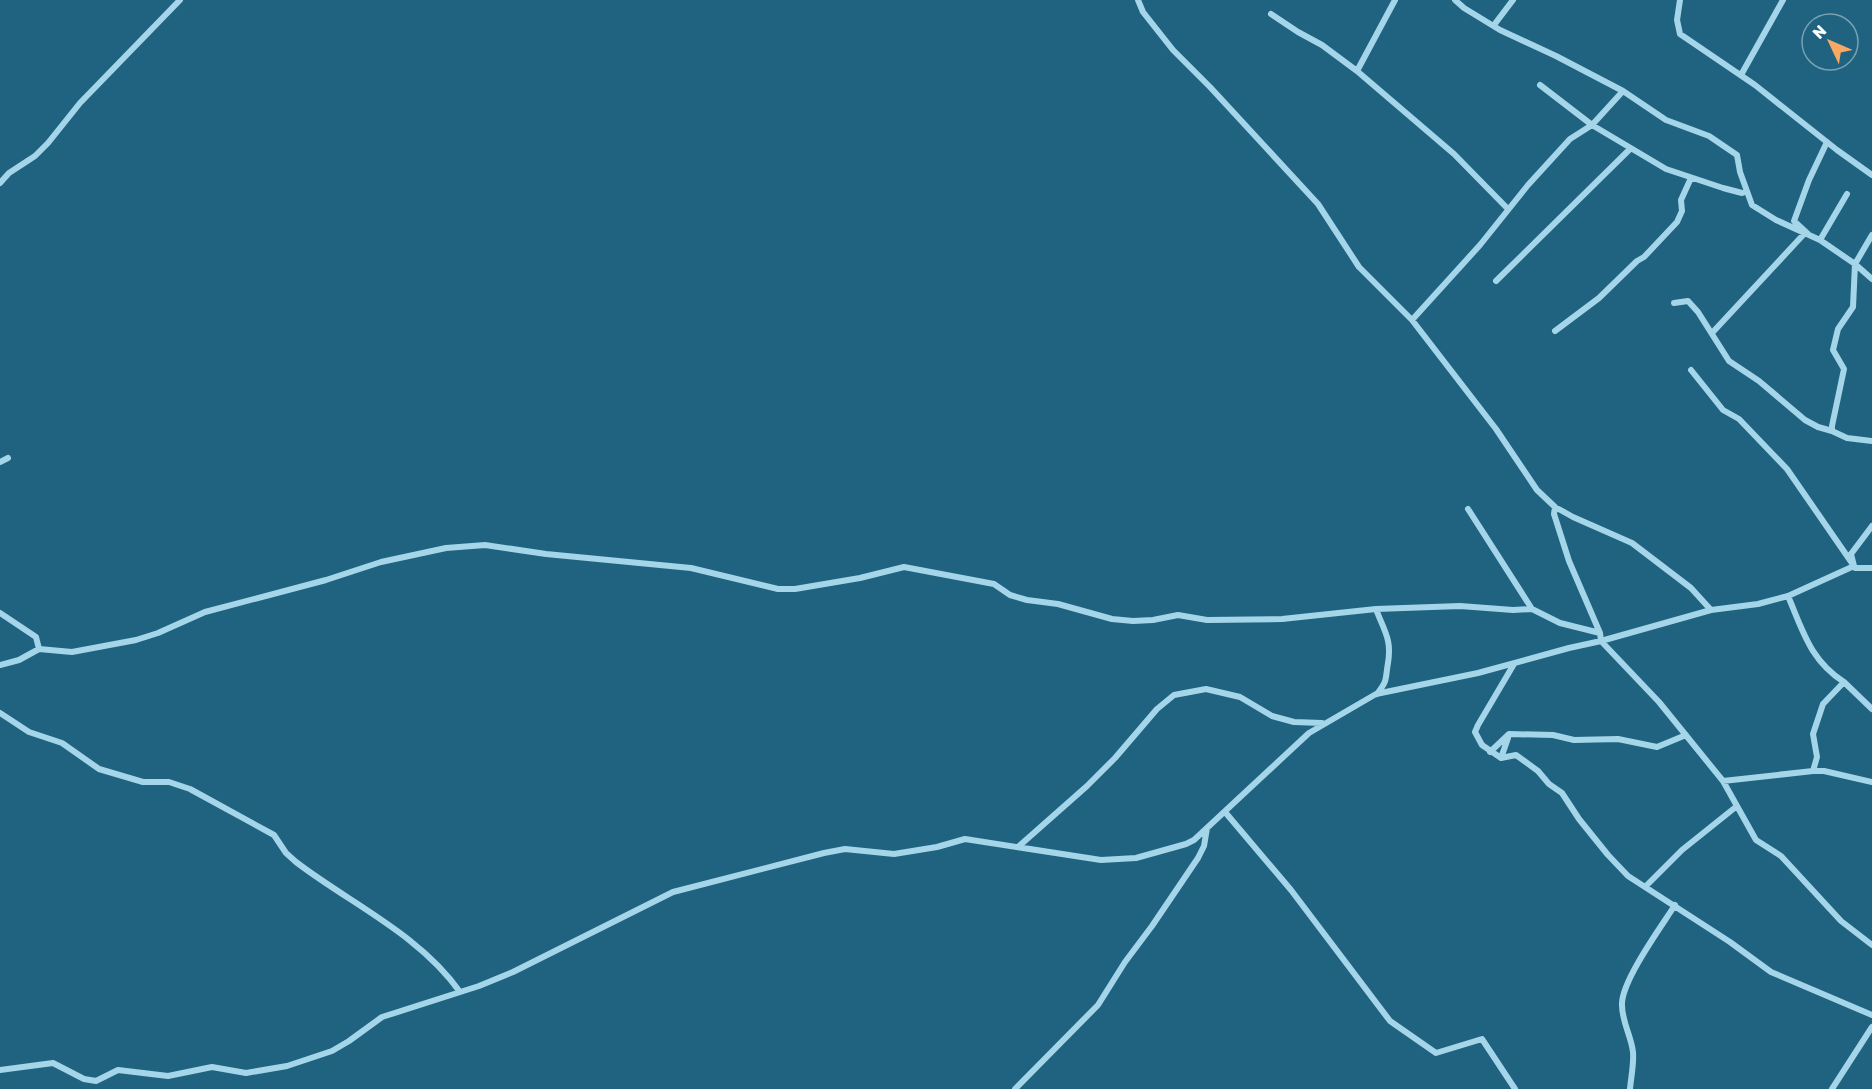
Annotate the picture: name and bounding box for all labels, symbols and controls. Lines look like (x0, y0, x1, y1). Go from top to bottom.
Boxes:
north arrow (1800, 12, 1860, 72)
text: N (1809, 21, 1830, 43)

